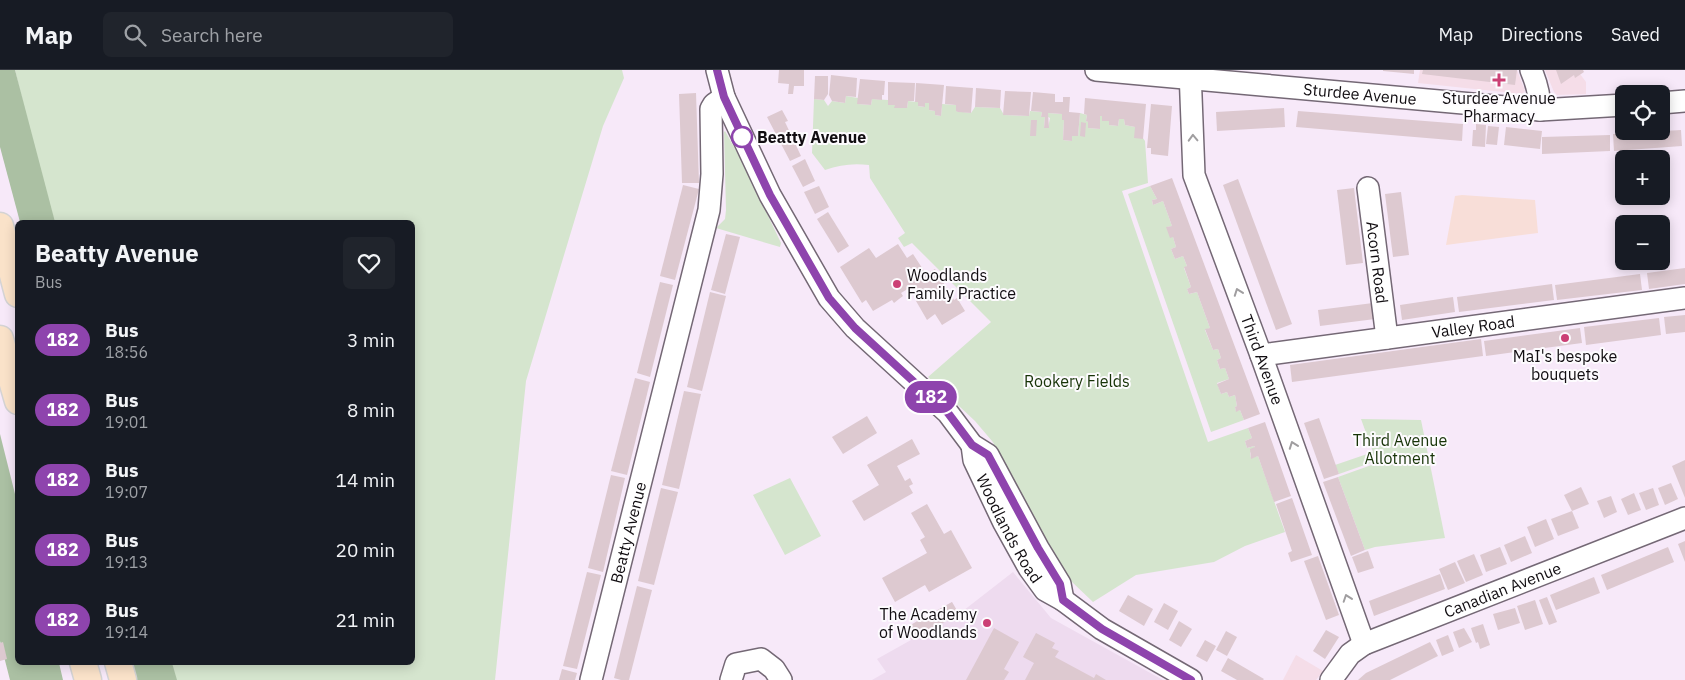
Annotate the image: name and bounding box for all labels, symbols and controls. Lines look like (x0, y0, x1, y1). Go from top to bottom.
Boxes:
search box (103, 12, 453, 57)
text: Map (25, 19, 73, 51)
icon: search (121, 21, 149, 49)
text: Search here (161, 23, 263, 47)
text: Map (1438, 23, 1473, 46)
text: Directions (1501, 23, 1583, 46)
text: Saved (1611, 23, 1660, 46)
marker: Sturdee Avenue Pharmacy (1493, 74, 1505, 86)
street label: Sturdee Avenue (1302, 79, 1418, 109)
map controls (1615, 85, 1670, 270)
button: locate (1615, 85, 1670, 140)
place label: Sturdee Avenue Pharmacy (1442, 88, 1556, 126)
marker: Beatty Avenue (731, 126, 753, 148)
place label: Beatty Avenue (757, 127, 866, 147)
one-way arrow (1188, 134, 1198, 142)
button: + (1615, 150, 1670, 205)
button: − (1615, 215, 1670, 270)
street label: Acorn Road (1362, 220, 1393, 305)
text: Beatty Avenue (35, 237, 199, 269)
button: heart (343, 237, 395, 289)
place label: Woodlands Family Practice (907, 265, 1016, 303)
text: Bus (35, 272, 62, 292)
marker: Woodlands Family Practice (891, 278, 903, 290)
one-way arrow (1234, 289, 1244, 297)
street label: Valley Road (1430, 311, 1516, 342)
street label: Third Avenue (1237, 312, 1288, 408)
text: Bus (105, 318, 139, 342)
text: 182 (46, 328, 79, 351)
text: 3 min (347, 328, 395, 352)
marker: MaI's bespoke bouquets (1559, 332, 1571, 344)
text: 18:56 (105, 342, 148, 362)
place label: MaI's bespoke bouquets (1513, 346, 1617, 384)
park label: Rookery Fields (1024, 371, 1130, 391)
line badge: 182 (902, 381, 960, 413)
text: 182 (915, 385, 947, 408)
text: Bus (105, 388, 139, 412)
text: 182 (46, 398, 79, 421)
text: 8 min (347, 398, 395, 422)
text: 19:01 (105, 412, 148, 432)
park label: Third Avenue Allotment (1353, 430, 1447, 468)
one-way arrow (1288, 442, 1298, 450)
text: Bus (105, 458, 139, 482)
text: 182 (46, 468, 79, 491)
text: 14 min (336, 468, 395, 492)
street label: Woodlands Road (972, 471, 1047, 587)
street label: Beatty Avenue (606, 479, 650, 586)
text: 19:07 (105, 482, 148, 502)
text: Bus (105, 528, 139, 552)
text: 182 (46, 538, 79, 561)
text: 20 min (336, 538, 395, 562)
text: 19:13 (105, 552, 148, 572)
street label: Canadian Avenue (1441, 558, 1564, 622)
one-way arrow (1343, 595, 1353, 603)
text: Bus (105, 598, 139, 622)
place label: The Academy of Woodlands (879, 604, 977, 642)
text: 182 (46, 608, 79, 631)
text: 21 min (336, 608, 395, 632)
marker: The Academy of Woodlands (981, 617, 993, 629)
text: 19:14 (105, 622, 148, 642)

